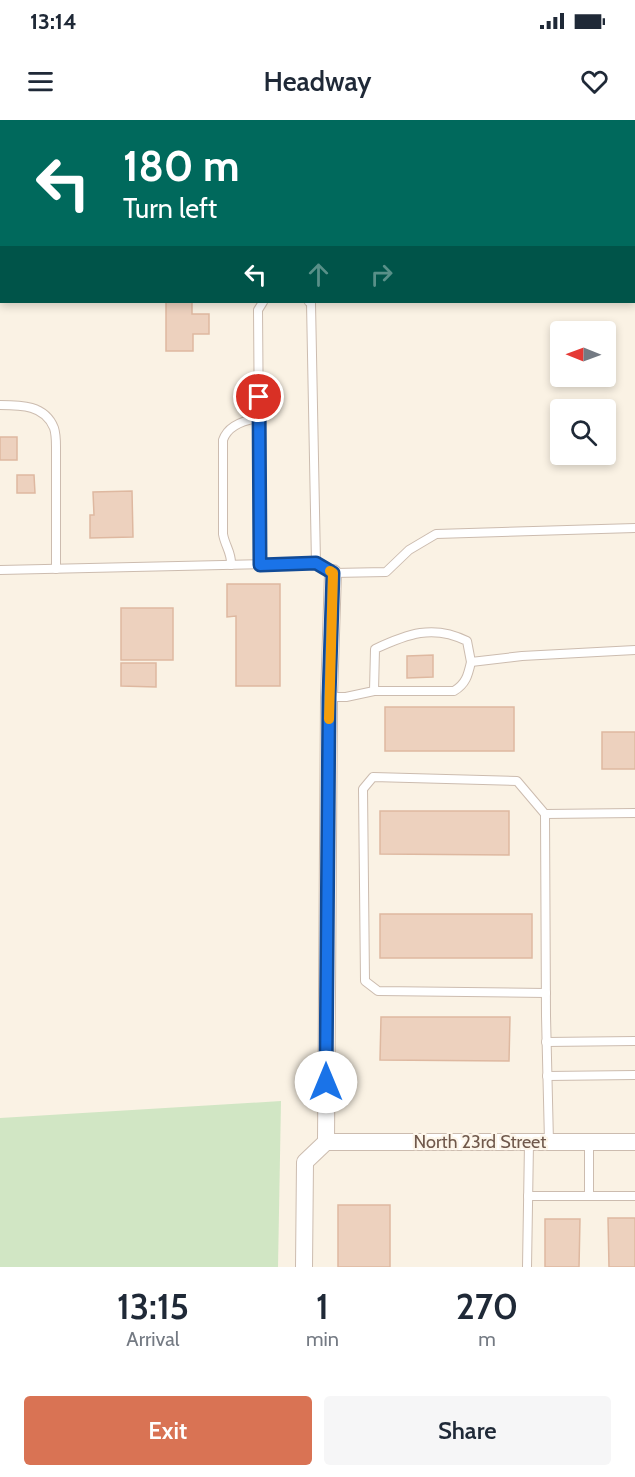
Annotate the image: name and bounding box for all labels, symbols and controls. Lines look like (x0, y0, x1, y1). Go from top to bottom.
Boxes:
text: 13:14 (30, 8, 77, 35)
icon: menu (24, 65, 57, 98)
text: Headway (264, 65, 371, 98)
icon: heart (578, 65, 611, 98)
text: 180 m (123, 140, 239, 192)
icon: left (24, 144, 102, 222)
text: Turn left (123, 192, 217, 225)
icon: left (239, 258, 272, 291)
icon: ahead (302, 258, 335, 291)
icon: right (365, 258, 398, 291)
north arrow (550, 321, 616, 387)
map controls (550, 321, 616, 465)
pin (233, 371, 284, 422)
icon: arrive (242, 380, 275, 413)
button: search (550, 399, 616, 465)
position arrow (294, 1050, 358, 1114)
street label: North 23rd Street (414, 1131, 546, 1153)
text: 13:15 (117, 1284, 189, 1328)
text: 1 (316, 1284, 329, 1328)
text: 270 (456, 1284, 518, 1328)
text: Arrival (126, 1327, 180, 1351)
text: min (306, 1327, 339, 1351)
text: m (478, 1327, 496, 1351)
button: Exit (24, 1396, 312, 1465)
button: Share (324, 1396, 611, 1465)

